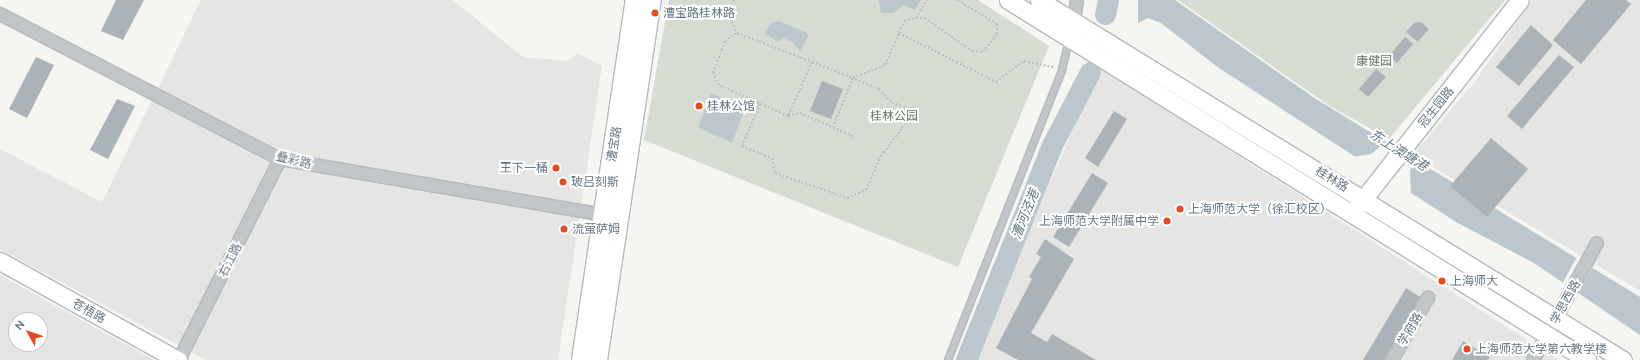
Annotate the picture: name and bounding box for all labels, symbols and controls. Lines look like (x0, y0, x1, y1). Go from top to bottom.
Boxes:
place label: 漕宝路桂林路 (663, 6, 735, 20)
marker: 漕宝路桂林路 (650, 8, 660, 18)
park label: 康健园 (1356, 54, 1392, 68)
street label: 冠生园路 (1415, 84, 1457, 130)
place label: 桂林公馆 (707, 99, 755, 113)
marker: 桂林公馆 (694, 101, 704, 111)
park label: 桂林公园 (870, 109, 918, 123)
street label: 漕宝路 (604, 125, 624, 163)
water label: 东上澳塘港 (1367, 126, 1431, 174)
street label: 叠彩路 (275, 149, 313, 171)
place label: 王下一桶 (500, 161, 548, 175)
marker: 王下一桶 (551, 163, 561, 173)
street label: 桂林路 (1313, 164, 1351, 194)
place label: 玻吕刻斯 (571, 175, 619, 189)
marker: 玻吕刻斯 (558, 177, 568, 187)
water label: 漕河泾港 (1008, 187, 1042, 241)
place label: 上海师范大学（徐汇校区） (1188, 202, 1332, 216)
marker: 上海师范大学（徐汇校区） (1175, 204, 1185, 214)
place label: 上海师范大学附属中学 (1039, 214, 1159, 228)
marker: 上海师范大学附属中学 (1162, 216, 1172, 226)
place label: 流萤萨姆 (572, 222, 620, 236)
marker: 流萤萨姆 (559, 224, 569, 234)
street label: 右江路 (215, 241, 245, 279)
place label: 上海师大 (1450, 274, 1498, 288)
marker: 上海师大 (1437, 276, 1447, 286)
street label: 学思西路 (1547, 278, 1583, 326)
street label: 苍梧路 (70, 296, 108, 326)
street label: 学府路 (1395, 310, 1425, 348)
north arrow (8, 312, 48, 352)
text: N (12, 318, 27, 332)
place label: 上海师范大学第六教学楼 (1475, 342, 1607, 356)
marker: 上海师范大学第六教学楼 (1462, 344, 1472, 354)

